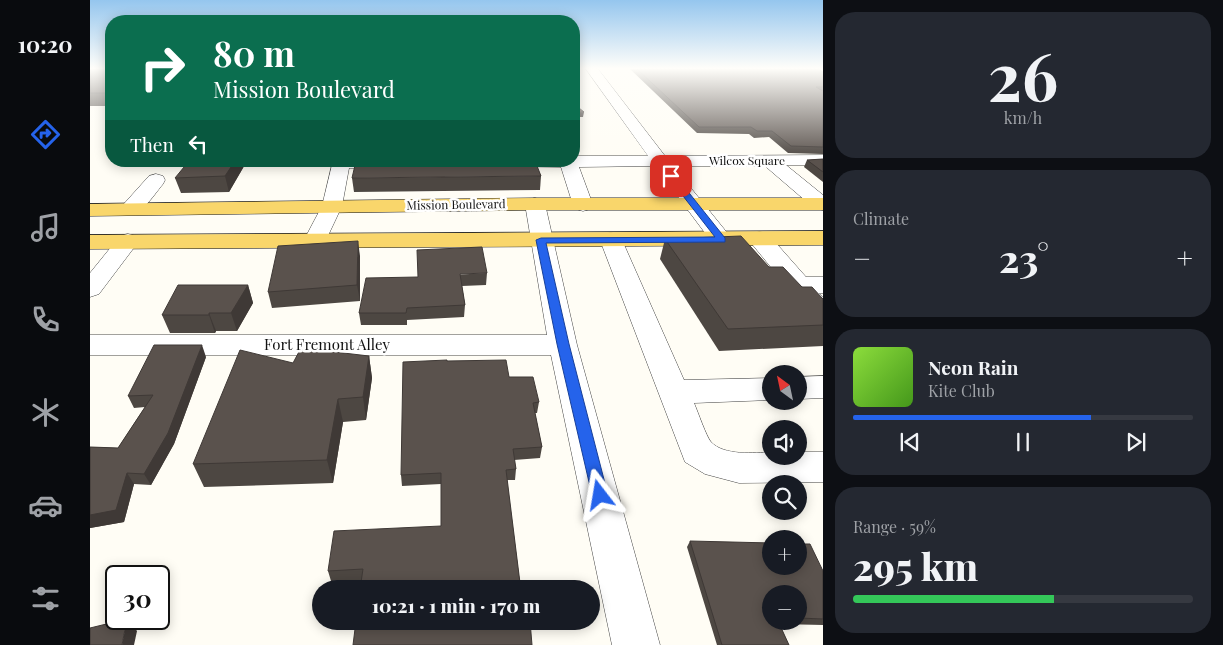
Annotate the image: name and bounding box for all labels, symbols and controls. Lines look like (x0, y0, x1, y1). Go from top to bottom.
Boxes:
text: 10:20 (18, 29, 72, 59)
text: 80 m (213, 29, 295, 76)
text: 26 (988, 31, 1058, 117)
icon: right (130, 35, 195, 100)
text: Mission Boulevard (213, 74, 395, 104)
text: km/h (1004, 107, 1042, 128)
icon: directions (28, 117, 63, 152)
icon: left (184, 130, 212, 158)
text: Then (130, 131, 174, 157)
street label: Wilcox Square (708, 152, 785, 168)
pin (650, 155, 692, 197)
icon: arrive (657, 162, 685, 190)
street label: Mission Boulevard (406, 195, 506, 213)
text: Climate (853, 208, 909, 229)
icon: music (28, 210, 63, 245)
text: 23° (999, 232, 1049, 283)
text: − (853, 239, 871, 276)
text: + (1177, 239, 1193, 276)
icon: phone (28, 302, 63, 337)
street label: Fort Fremont Alley (264, 334, 390, 354)
text: Neon Rain (928, 354, 1018, 380)
north arrow (762, 365, 808, 410)
map controls (762, 365, 807, 630)
text: Kite Club (928, 380, 995, 401)
icon: climate (28, 395, 63, 430)
button: sound (762, 420, 807, 465)
icon: previous (896, 428, 924, 456)
icon: pause (1009, 428, 1037, 456)
icon: next (1122, 428, 1150, 456)
position arrow (573, 468, 625, 520)
button: search (762, 475, 807, 520)
icon: car (28, 488, 63, 523)
text: Range · 59% (853, 516, 936, 537)
button: + (762, 530, 807, 575)
text: 295 km (853, 540, 978, 591)
speed limit sign: 30 (105, 565, 170, 630)
icon: filters (28, 581, 63, 616)
button: − (762, 585, 807, 630)
text: 10:21 · 1 min · 170 m (372, 592, 540, 618)

